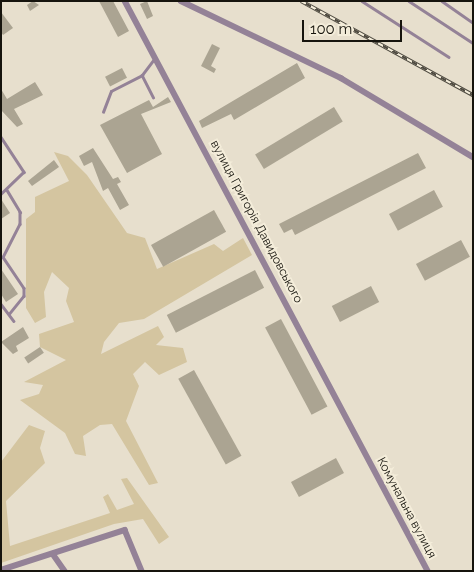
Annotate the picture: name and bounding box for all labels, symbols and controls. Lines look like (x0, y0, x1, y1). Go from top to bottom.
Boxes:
scale bar (304, 10, 404, 42)
text: 100 m (310, 20, 352, 38)
street label: вулиця Григорія Давидовського (207, 138, 305, 306)
street label: Комунальна вулиця (373, 455, 439, 561)

